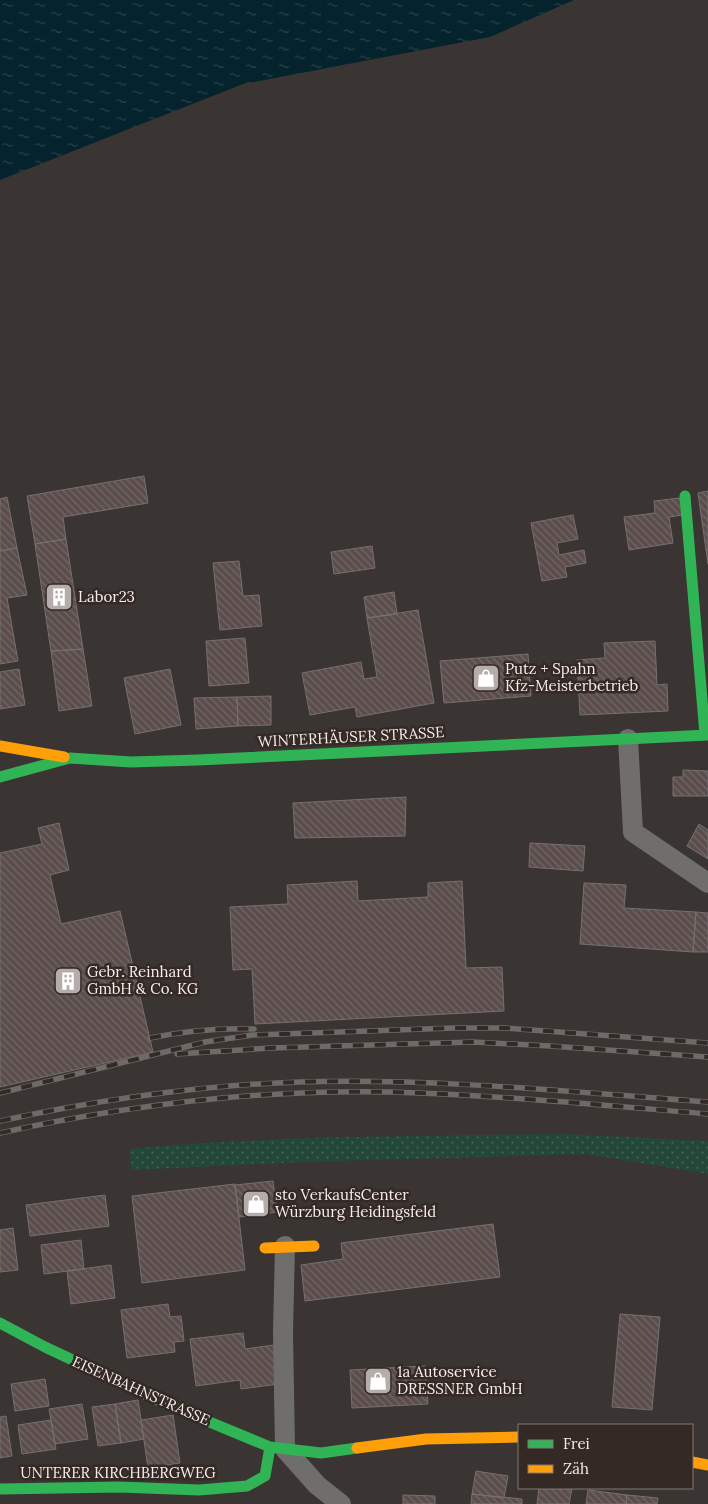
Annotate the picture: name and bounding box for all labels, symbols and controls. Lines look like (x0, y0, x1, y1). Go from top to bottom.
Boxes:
building icon: Labor23 (44, 582, 74, 612)
place label: Labor23 (78, 587, 135, 606)
place label: Putz + Spahn Kfz-Meisterbetrieb (505, 659, 639, 695)
shop icon: Putz + Spahn Kfz-Meisterbetrieb (471, 663, 501, 693)
street label: WINTERHÄUSER STRASSE (257, 722, 445, 751)
place label: Gebr. Reinhard GmbH & Co. KG (87, 962, 199, 998)
building icon: Gebr. Reinhard GmbH & Co. KG (53, 966, 83, 996)
place label: sto VerkaufsCenter Würzburg Heidingsfeld (275, 1185, 436, 1221)
shop icon: sto VerkaufsCenter Würzburg Heidingsfeld (241, 1189, 271, 1219)
street label: EISENBAHNSTRASSE (69, 1352, 213, 1430)
place label: 1a Autoservice DRESSNER GmbH (397, 1362, 523, 1398)
shop icon: 1a Autoservice DRESSNER GmbH (363, 1366, 393, 1396)
legend (518, 1424, 693, 1489)
text: Frei (563, 1434, 590, 1453)
text: Zäh (563, 1459, 589, 1478)
street label: UNTERER KIRCHBERGWEG (20, 1463, 216, 1482)

